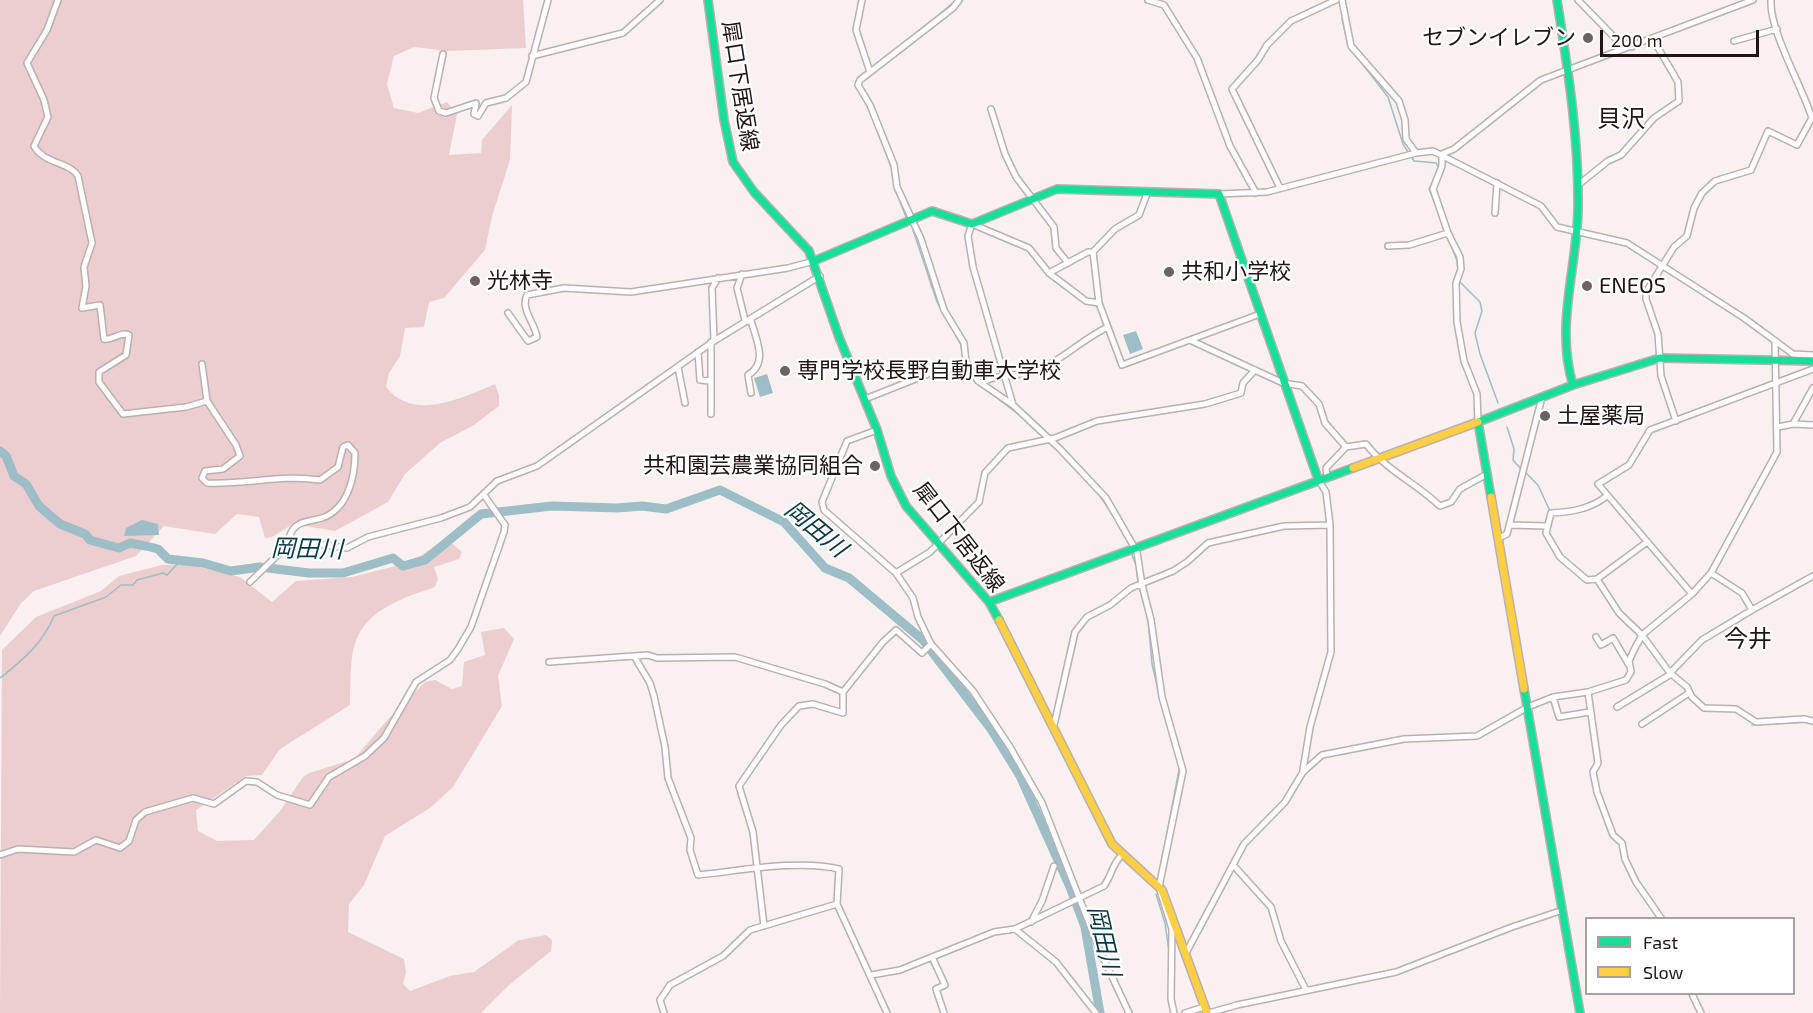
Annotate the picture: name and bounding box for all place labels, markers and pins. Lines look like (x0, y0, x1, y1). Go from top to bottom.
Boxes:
place label: セブンイレブン (1422, 25, 1576, 51)
marker: セブンイレブン (1581, 31, 1595, 45)
place label: 共和小学校 (1181, 259, 1291, 285)
marker: 共和小学校 (1162, 265, 1176, 279)
place label: 光林寺 (487, 268, 553, 294)
place label: ENEOS (1599, 273, 1666, 299)
marker: 光林寺 (468, 274, 482, 288)
marker: ENEOS (1580, 279, 1594, 293)
place label: 専門学校長野自動車大学校 (797, 358, 1061, 384)
marker: 専門学校長野自動車大学校 (778, 364, 792, 378)
place label: 土屋薬局 (1557, 403, 1645, 429)
marker: 土屋薬局 (1538, 409, 1552, 423)
place label: 共和園芸農業協同組合 (643, 453, 863, 479)
marker: 共和園芸農業協同組合 (868, 459, 882, 473)

